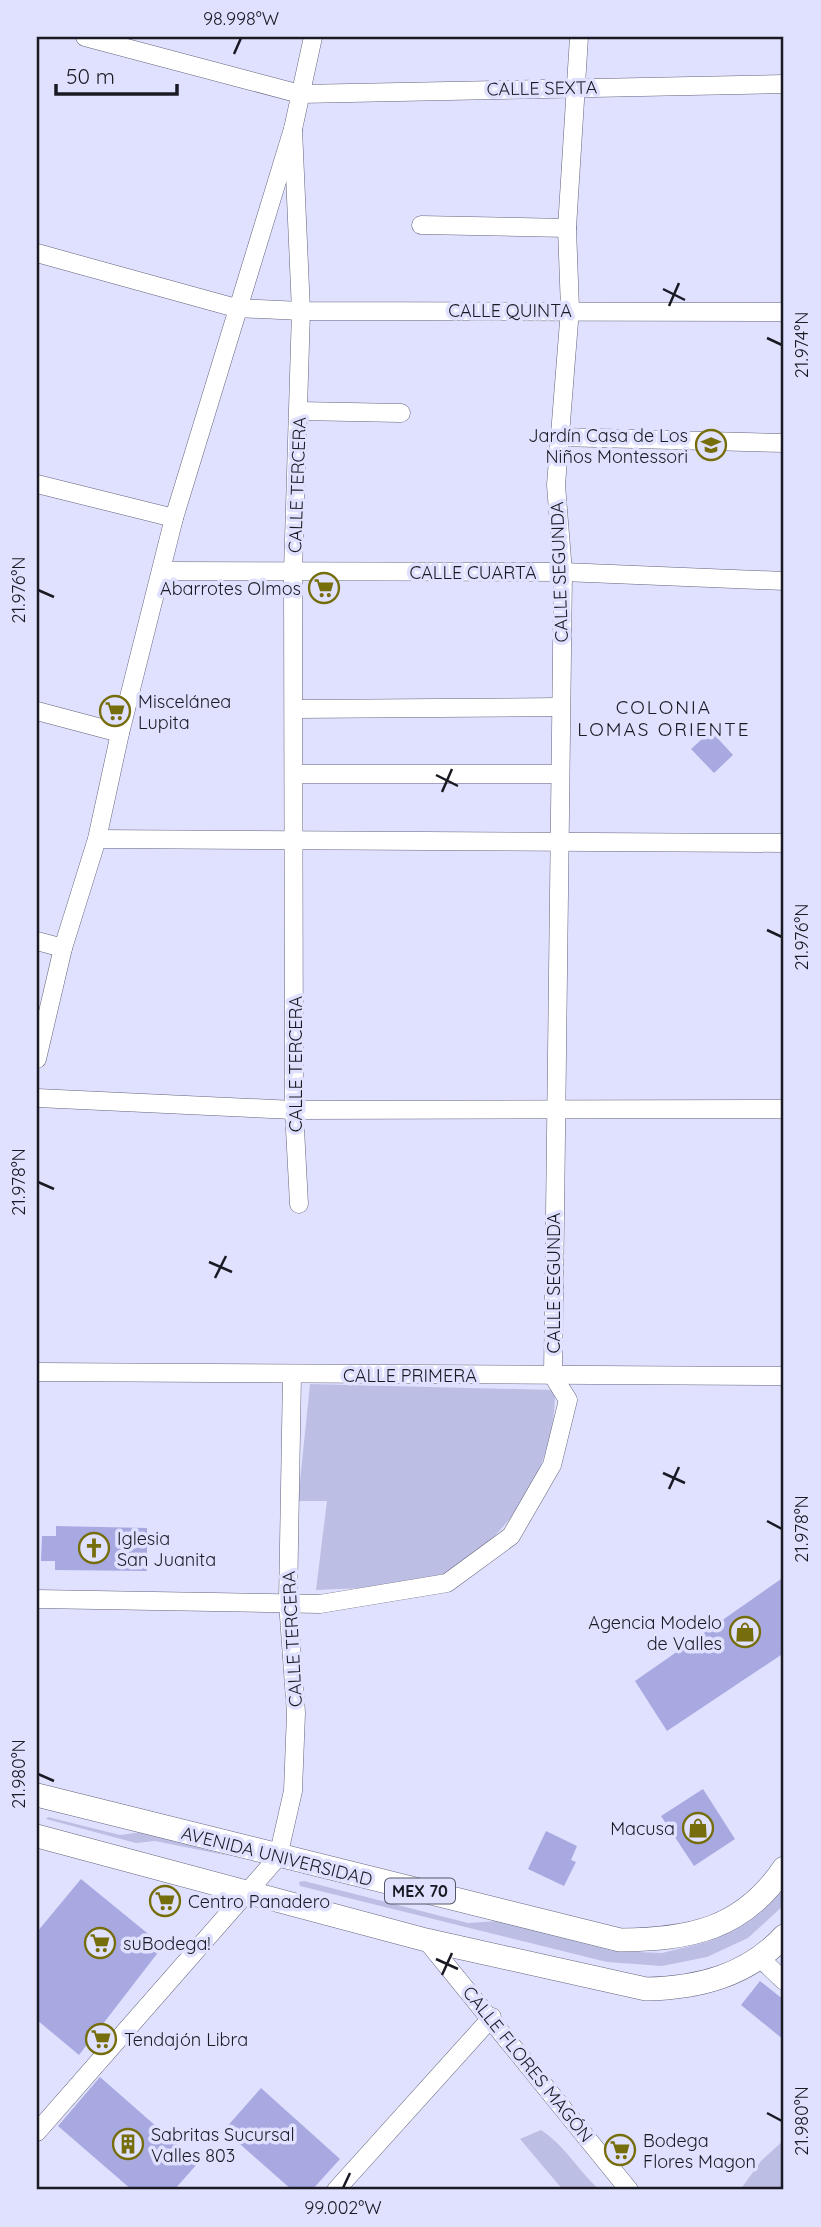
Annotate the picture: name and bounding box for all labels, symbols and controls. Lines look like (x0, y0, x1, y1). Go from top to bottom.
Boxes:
text: 98.998°W (203, 7, 279, 30)
scale bar (56, 52, 177, 96)
text: 50 m (66, 63, 115, 89)
street label: CALLE SEXTA (487, 76, 598, 100)
street label: CALLE QUINTA (448, 299, 572, 322)
text: 21.974°N (790, 312, 813, 378)
street label: CALLE TERCERA (283, 416, 311, 554)
place label: Jardín Casa de Los Niños Montessori (528, 424, 688, 468)
school or university icon: Jardín Casa de Los Niños Montessori (694, 428, 728, 462)
street label: CALLE SEGUNDA (545, 501, 573, 643)
text: 21.976°N (7, 557, 30, 623)
street label: CALLE CUARTA (409, 561, 537, 584)
supermarket icon: Abarrotes Olmos (307, 571, 341, 605)
place label: Abarrotes Olmos (160, 577, 301, 600)
place label: Miscelánea Lupita (138, 690, 231, 734)
supermarket icon: Miscelánea Lupita (98, 694, 132, 728)
district label: COLONIA LOMAS ORIENTE (577, 695, 751, 741)
text: 21.976°N (790, 904, 813, 970)
street label: CALLE TERCERA (284, 995, 307, 1132)
text: 21.978°N (7, 1148, 30, 1216)
street label: CALLE SEGUNDA (542, 1212, 565, 1353)
street label: CALLE PRIMERA (343, 1364, 477, 1387)
text: 21.978°N (790, 1495, 813, 1563)
place label: Iglesia San Juanita (117, 1527, 216, 1571)
church icon: Iglesia San Juanita (77, 1531, 111, 1565)
street label: CALLE TERCERA (277, 1570, 307, 1708)
place label: Agencia Modelo de Valles (588, 1611, 722, 1655)
shop icon: Agencia Modelo de Valles (728, 1615, 762, 1649)
text: 21.980°N (7, 1739, 30, 1809)
shop icon: Macusa (681, 1811, 715, 1845)
place label: Macusa (610, 1817, 675, 1840)
street label: AVENIDA UNIVERSIDAD (179, 1821, 375, 1891)
road number: MEX 70 (385, 1879, 455, 1904)
supermarket icon: Centro Panadero (148, 1884, 182, 1918)
place label: Centro Panadero (188, 1890, 330, 1913)
supermarket icon: suBodega! (83, 1926, 117, 1960)
place label: suBodega! (123, 1932, 211, 1955)
street label: CALLE FLORES MAGÓN (458, 1981, 598, 2147)
supermarket icon: Tendajón Libra (84, 2022, 118, 2056)
place label: Tendajón Libra (124, 2028, 248, 2051)
text: 21.980°N (790, 2086, 813, 2156)
place label: Sabritas Sucursal Valles 803 (151, 2123, 295, 2167)
building icon: Sabritas Sucursal Valles 803 (111, 2127, 145, 2161)
place label: Bodega Flores Magon (643, 2129, 756, 2173)
supermarket icon: Bodega Flores Magon (603, 2133, 637, 2167)
text: 99.002°W (304, 2196, 382, 2219)

